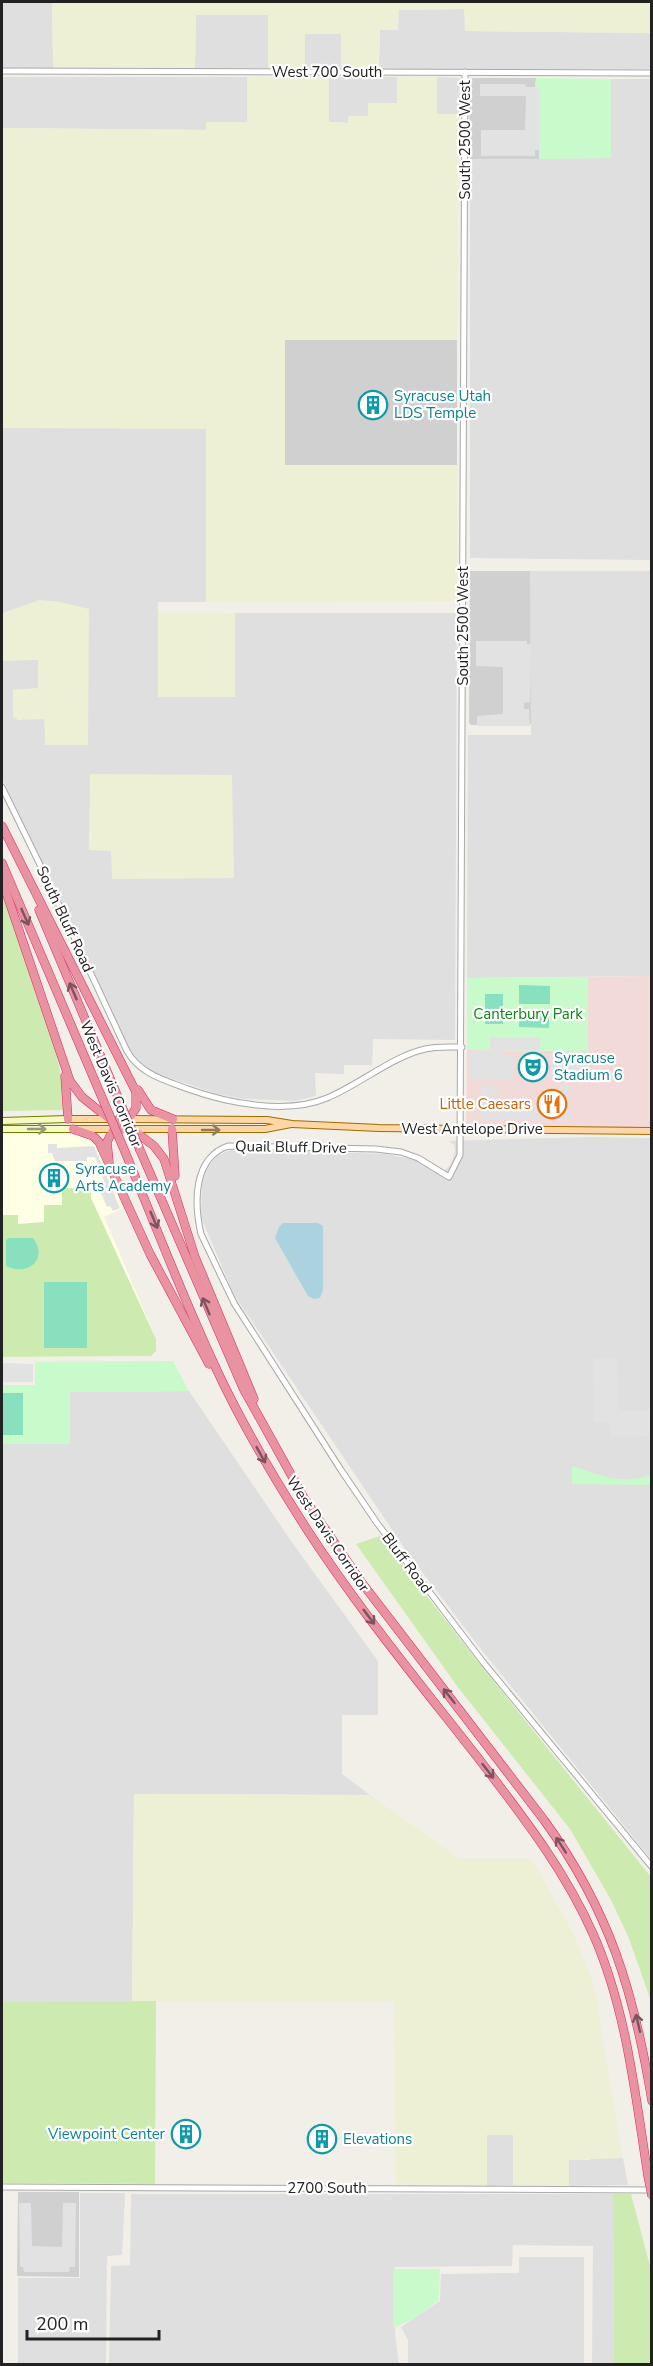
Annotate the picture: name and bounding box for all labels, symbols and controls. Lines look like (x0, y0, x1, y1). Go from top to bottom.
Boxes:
street label: West 700 South (272, 62, 382, 82)
street label: South 2500 West (455, 80, 475, 200)
place label: Syracuse Utah LDS Temple (394, 386, 491, 423)
building icon: Syracuse Utah LDS Temple (357, 389, 389, 421)
street label: South 2500 West (453, 566, 473, 686)
street label: South Bluff Road (32, 863, 98, 975)
one-way arrow (20, 907, 31, 926)
one-way arrow (67, 982, 78, 1000)
park label: Canterbury Park (473, 1004, 583, 1024)
street label: West Davis Corridor (75, 1018, 147, 1151)
place label: Syracuse Stadium 6 (554, 1048, 623, 1085)
theatre icon: Syracuse Stadium 6 (517, 1051, 549, 1083)
restaurant icon: Little Caesars (536, 1088, 568, 1120)
place label: Little Caesars (439, 1094, 531, 1114)
street label: West Antelope Drive (401, 1119, 543, 1139)
one-way arrow (27, 1123, 47, 1135)
one-way arrow (201, 1124, 221, 1135)
street label: Quail Bluff Drive (235, 1136, 347, 1158)
place label: Syracuse Arts Academy (75, 1159, 171, 1196)
building icon: Syracuse Arts Academy (38, 1162, 70, 1194)
one-way arrow (149, 1211, 160, 1229)
one-way arrow (200, 1297, 211, 1315)
one-way arrow (255, 1446, 267, 1463)
street label: West Davis Corridor (282, 1472, 375, 1596)
street label: Bluff Road (377, 1528, 437, 1598)
one-way arrow (363, 1608, 376, 1624)
one-way arrow (442, 1688, 455, 1704)
one-way arrow (482, 1763, 494, 1779)
one-way arrow (555, 1837, 567, 1854)
one-way arrow (631, 2014, 643, 2033)
building icon: Viewpoint Center (170, 2118, 202, 2150)
building icon: Elevations (306, 2123, 338, 2155)
place label: Viewpoint Center (47, 2124, 166, 2144)
place label: Elevations (343, 2129, 412, 2149)
street label: 2700 South (287, 2178, 367, 2198)
scale bar (27, 2303, 159, 2341)
text: 200 m (36, 2312, 88, 2336)

